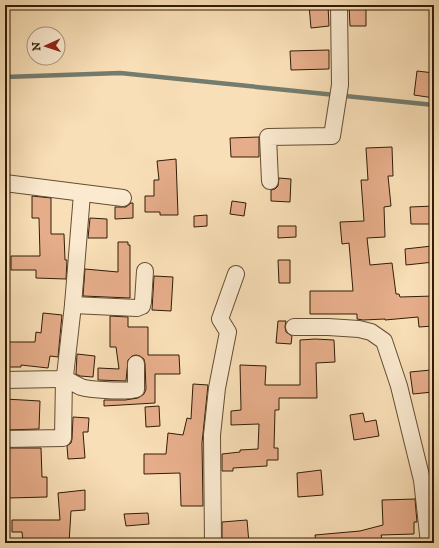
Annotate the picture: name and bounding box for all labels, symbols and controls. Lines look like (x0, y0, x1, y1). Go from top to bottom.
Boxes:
north arrow (26, 26, 66, 66)
text: N (30, 42, 44, 51)

